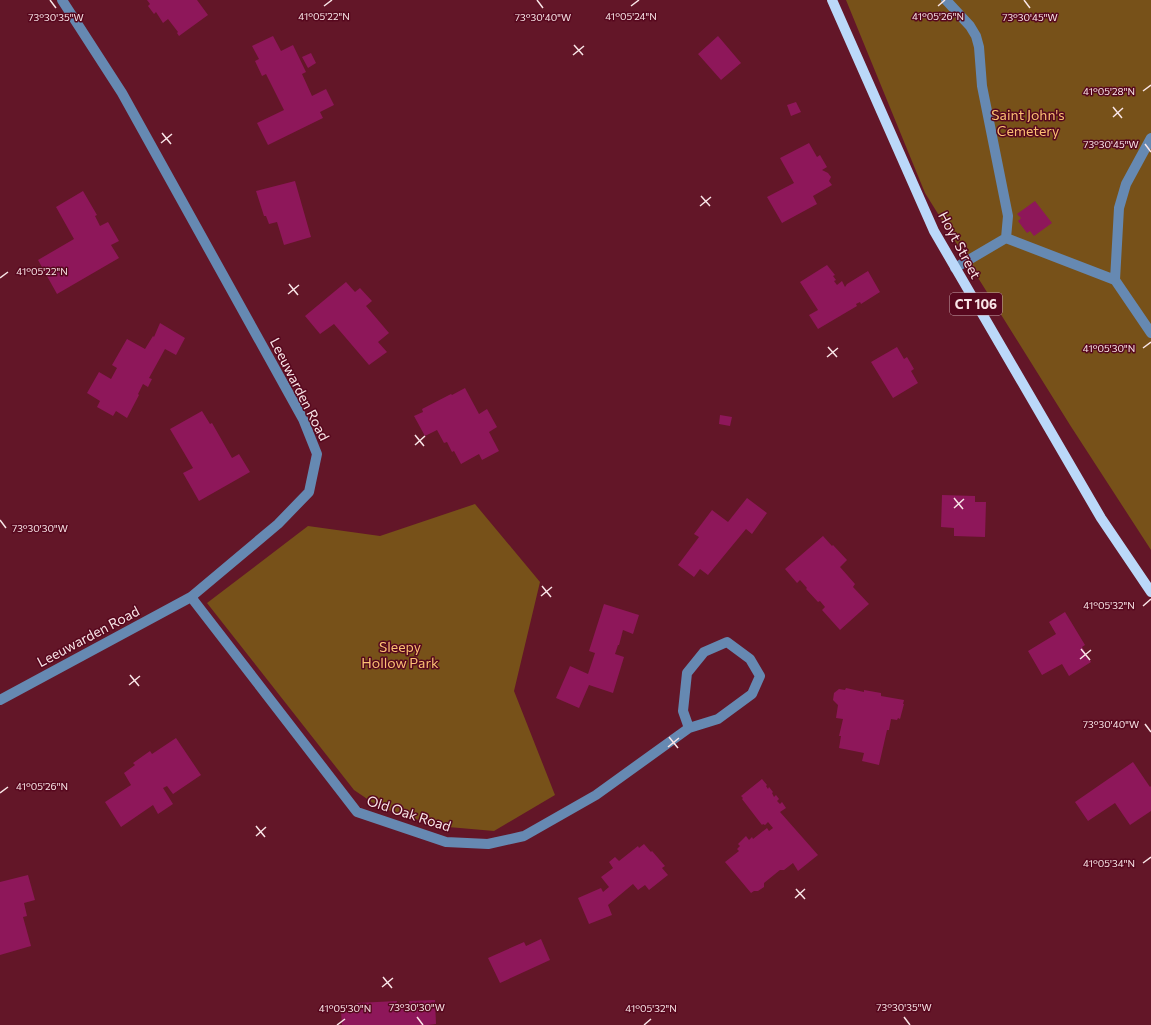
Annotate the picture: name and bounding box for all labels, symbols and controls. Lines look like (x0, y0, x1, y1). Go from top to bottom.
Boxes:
text: 41°05'22"N (298, 10, 350, 22)
text: 41°05'24"N (605, 10, 657, 22)
text: 41°05'26"N (912, 10, 964, 22)
text: 73°30'35"W (28, 11, 84, 23)
text: 73°30'40"W (515, 11, 571, 23)
text: 73°30'45"W (1002, 11, 1058, 23)
text: 41°05'28"N (1083, 85, 1135, 97)
park label: Saint John's Cemetery (991, 106, 1065, 139)
text: 73°30'45"W (1083, 138, 1139, 150)
street label: Hoyt Street (935, 208, 985, 282)
text: 41°05'22"N (16, 265, 68, 277)
road number: CT 106 (950, 293, 1002, 315)
street label: Leeuwarden Road (267, 335, 333, 443)
text: 41°05'30"N (1083, 342, 1135, 354)
text: 73°30'30"W (12, 522, 68, 534)
text: 41°05'32"N (1083, 599, 1135, 611)
street label: Leeuwarden Road (34, 602, 142, 670)
park label: Sleepy Hollow Park (361, 638, 439, 671)
text: 73°30'40"W (1083, 718, 1139, 730)
text: 41°05'26"N (16, 780, 68, 792)
street label: Old Oak Road (365, 791, 453, 835)
text: 41°05'34"N (1083, 857, 1135, 869)
text: 73°30'30"W (389, 1001, 445, 1013)
text: 73°30'35"W (876, 1001, 932, 1013)
text: 41°05'30"N (319, 1002, 371, 1014)
text: 41°05'32"N (625, 1002, 677, 1014)

